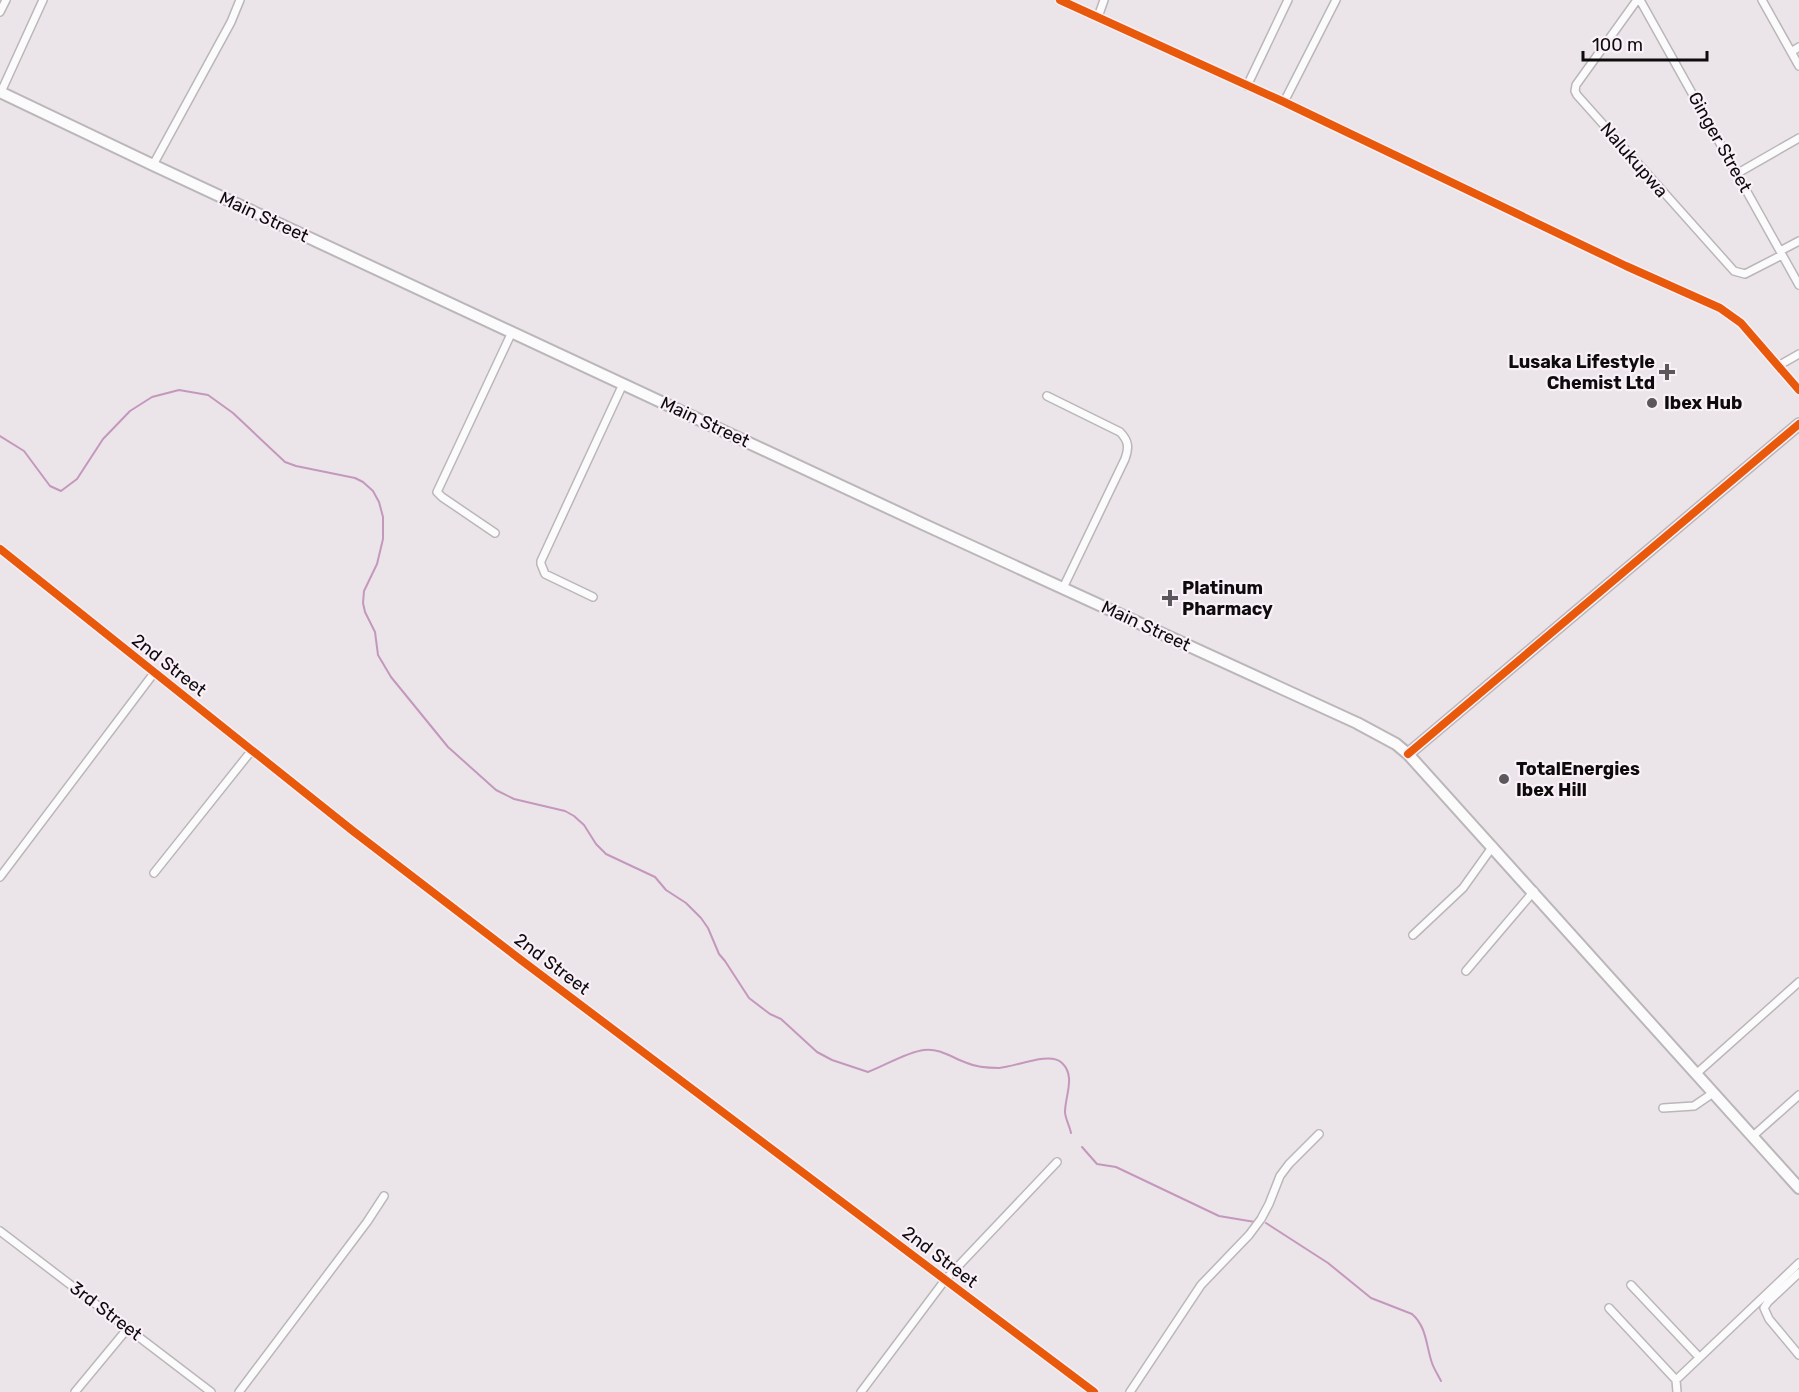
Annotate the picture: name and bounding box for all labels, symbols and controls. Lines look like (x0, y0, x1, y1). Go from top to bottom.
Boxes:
scale bar (1583, 24, 1708, 62)
text: 100 m (1592, 34, 1643, 56)
street label: Ginger Street (1683, 88, 1757, 196)
street label: Nalukupwa (1595, 118, 1673, 202)
street label: Main Street (216, 187, 312, 247)
place label: Lusaka Lifestyle Chemist Ltd (1508, 351, 1655, 394)
marker: Lusaka Lifestyle Chemist Ltd (1660, 365, 1674, 379)
street label: Main Street (657, 392, 753, 452)
place label: Ibex Hub (1664, 392, 1742, 414)
marker: Ibex Hub (1645, 396, 1659, 410)
place label: Platinum Pharmacy (1182, 577, 1273, 620)
marker: Platinum Pharmacy (1163, 591, 1177, 605)
street label: Main Street (1098, 596, 1194, 656)
street label: 2nd Street (127, 629, 211, 701)
place label: TotalEnergies Ibex Hill (1516, 758, 1640, 801)
marker: TotalEnergies Ibex Hill (1497, 772, 1511, 786)
street label: 2nd Street (510, 929, 594, 999)
street label: 2nd Street (898, 1222, 982, 1292)
street label: 3rd Street (66, 1277, 146, 1345)

